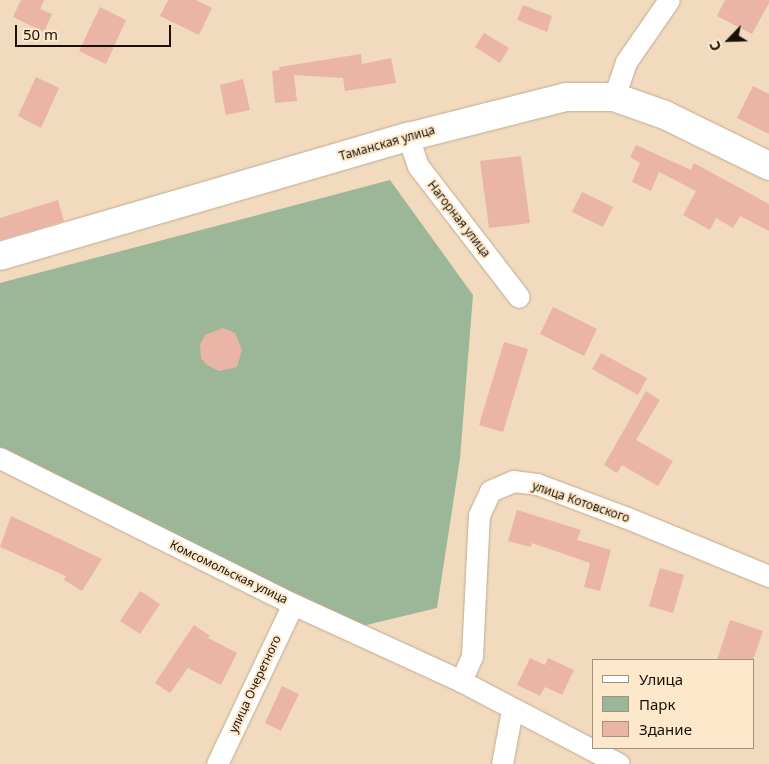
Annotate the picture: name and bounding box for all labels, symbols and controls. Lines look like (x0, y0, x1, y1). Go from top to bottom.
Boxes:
scale bar (18, 15, 174, 47)
north arrow (704, 15, 754, 65)
text: 50 m (23, 24, 58, 44)
text: С (704, 38, 725, 54)
street label: Таманская улица (337, 122, 437, 164)
street label: Нагорная улица (425, 178, 493, 260)
street label: улица Котовского (530, 479, 632, 525)
street label: Комсомольская улица (168, 537, 290, 607)
street label: улица Очеретного (226, 633, 284, 735)
legend (592, 659, 754, 749)
text: Улица (639, 669, 683, 689)
text: Парк (639, 694, 675, 714)
text: Здание (639, 719, 692, 739)

